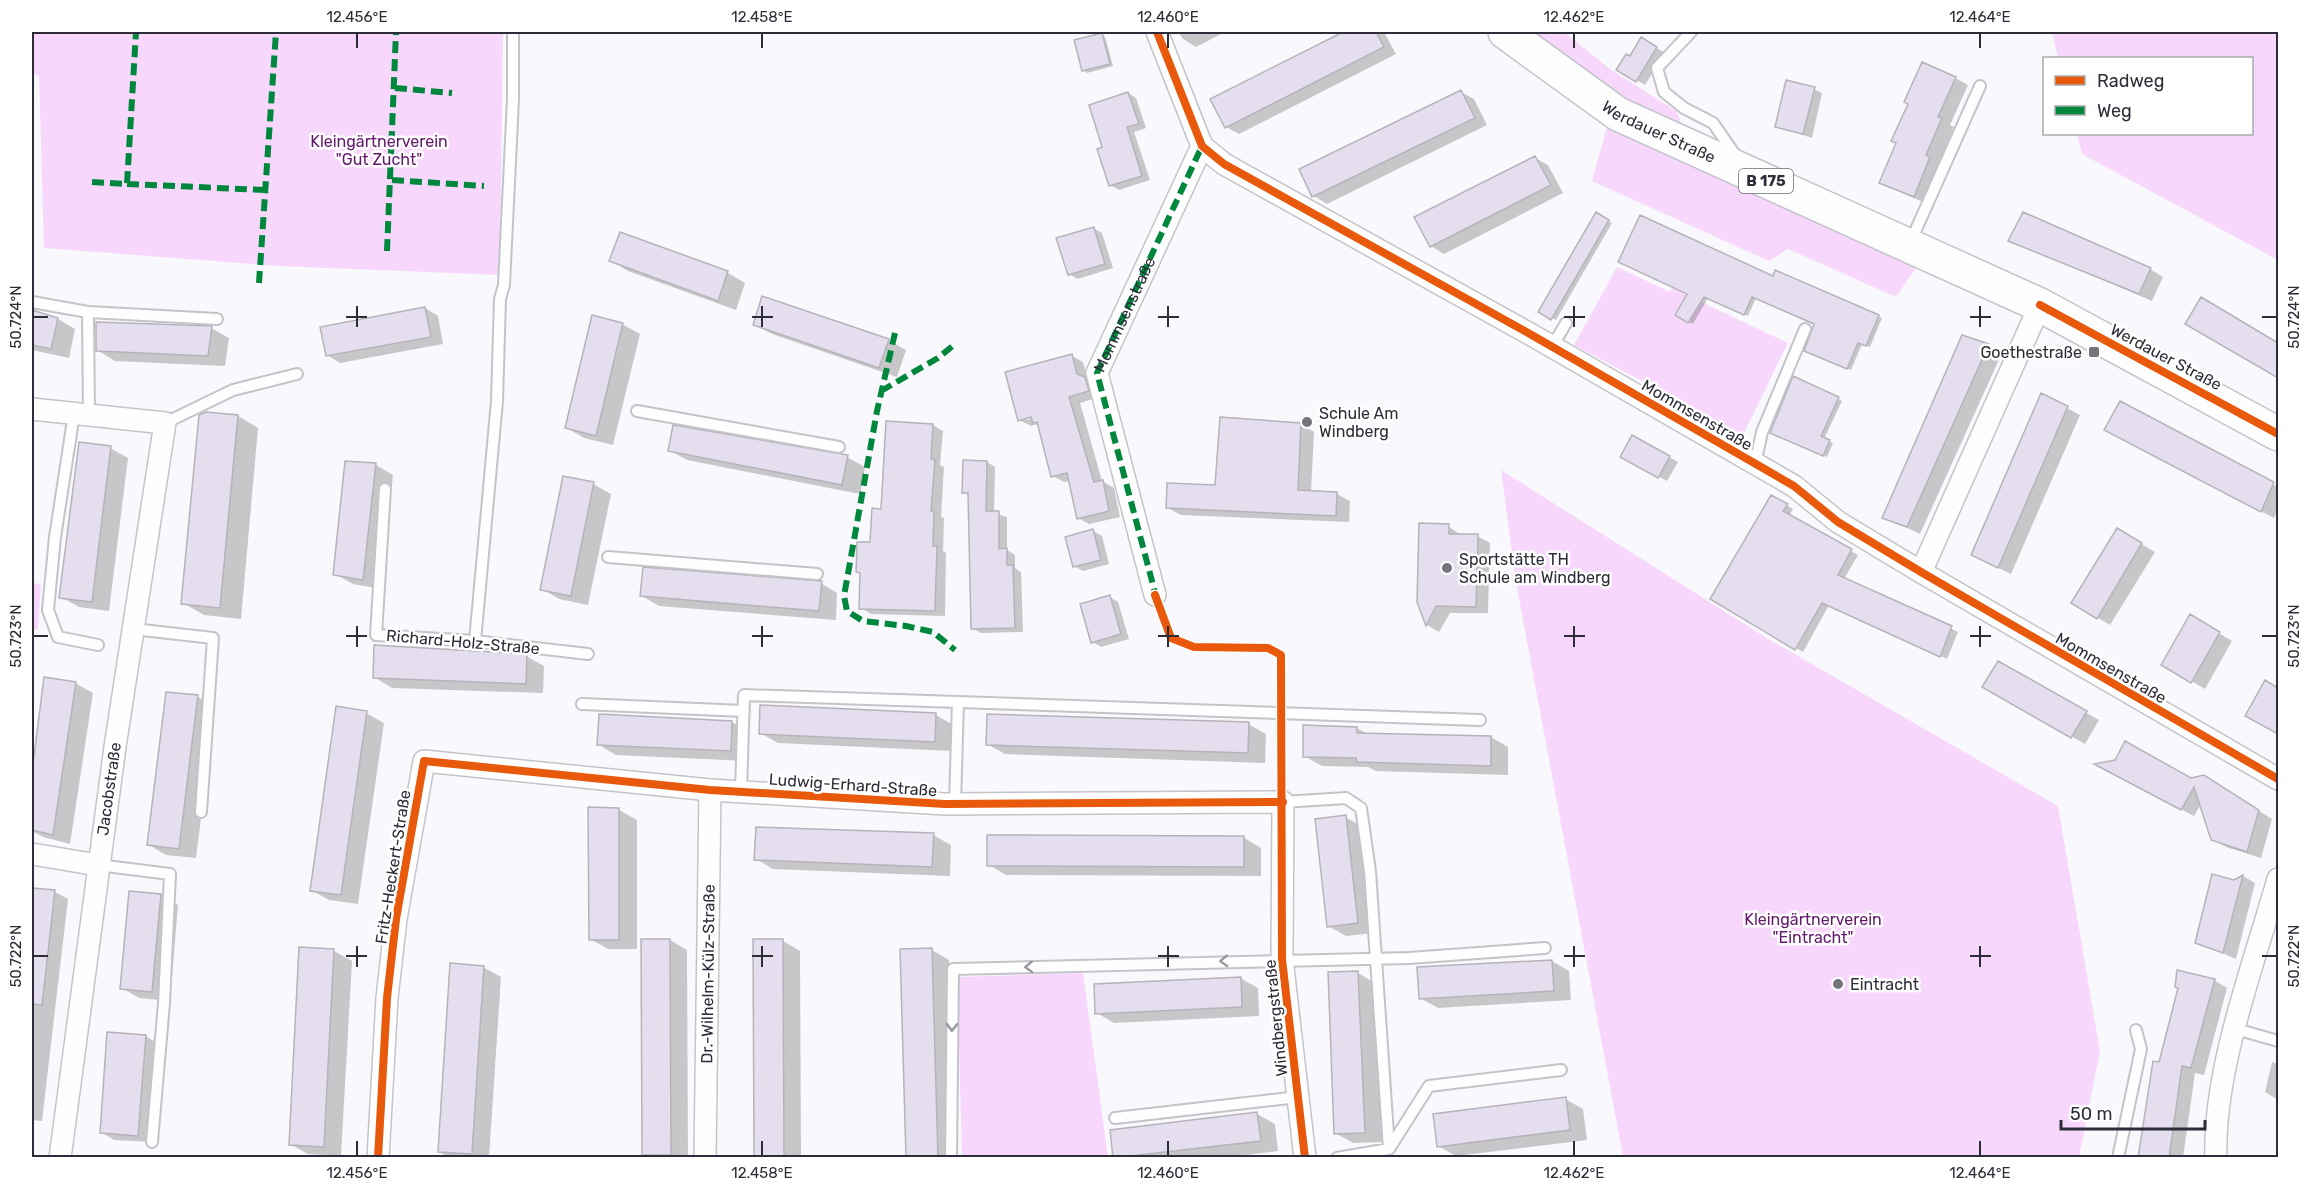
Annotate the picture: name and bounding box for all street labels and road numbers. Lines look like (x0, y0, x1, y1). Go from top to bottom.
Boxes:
street label: Werdauer Straße (1598, 96, 1719, 166)
road number: B 175 (1739, 169, 1793, 193)
street label: Mommsenstraße (1089, 254, 1159, 375)
street label: Werdauer Straße (2107, 320, 2225, 394)
street label: Mommsenstraße (1638, 376, 1756, 454)
street label: Richard-Holz-Straße (386, 626, 541, 658)
street label: Mommsenstraße (2052, 629, 2170, 707)
street label: Jacobstraße (93, 741, 125, 837)
street label: Ludwig-Erhard-Straße (768, 770, 938, 800)
street label: Fritz-Heckert-Straße (371, 789, 415, 945)
street label: Dr.-Wilhelm-Külz-Straße (697, 884, 718, 1064)
street label: Windbergstraße (1260, 959, 1292, 1077)

